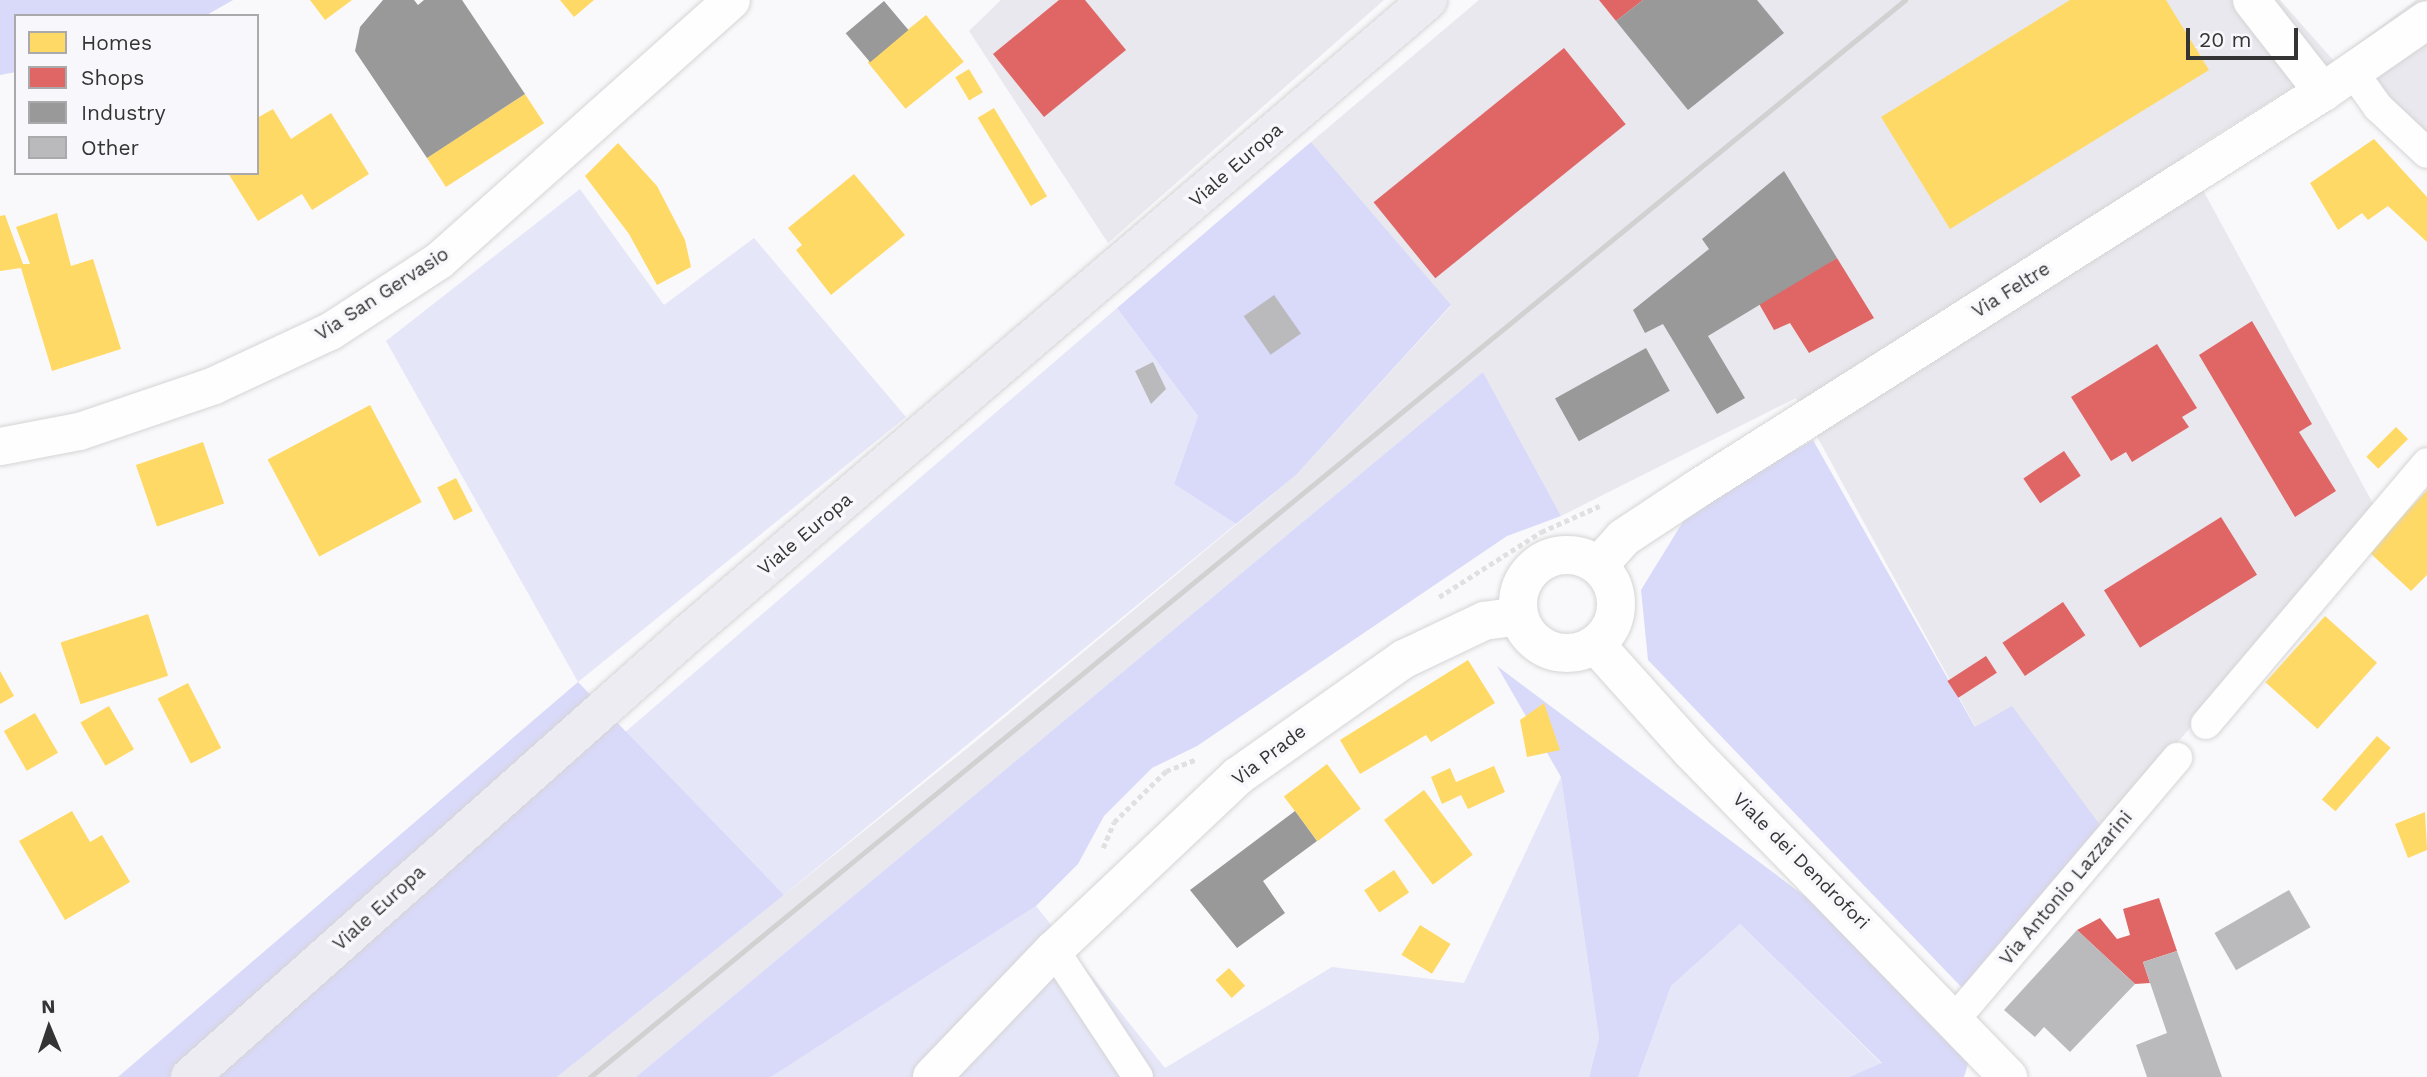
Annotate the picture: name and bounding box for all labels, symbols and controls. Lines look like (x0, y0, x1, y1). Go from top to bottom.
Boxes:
legend (14, 14, 259, 175)
scale bar (2189, 14, 2301, 58)
text: 20 m (2199, 27, 2251, 52)
text: Homes (81, 30, 152, 55)
text: Shops (81, 65, 144, 90)
text: Industry (81, 100, 166, 125)
street label: Viale Europa (1185, 118, 1287, 212)
text: Other (81, 135, 139, 160)
street label: Via San Gervasio (311, 242, 453, 346)
street label: Via Feltre (1968, 257, 2054, 323)
street label: Viale Europa (753, 488, 857, 580)
street label: Via Prade (1227, 720, 1311, 790)
street label: Viale dei Dendrofori (1728, 788, 1874, 934)
street label: Via Antonio Lazzarini (1994, 806, 2138, 970)
street label: Viale Europa (328, 861, 430, 955)
north arrow (14, 993, 84, 1063)
text: N (41, 995, 56, 1018)

